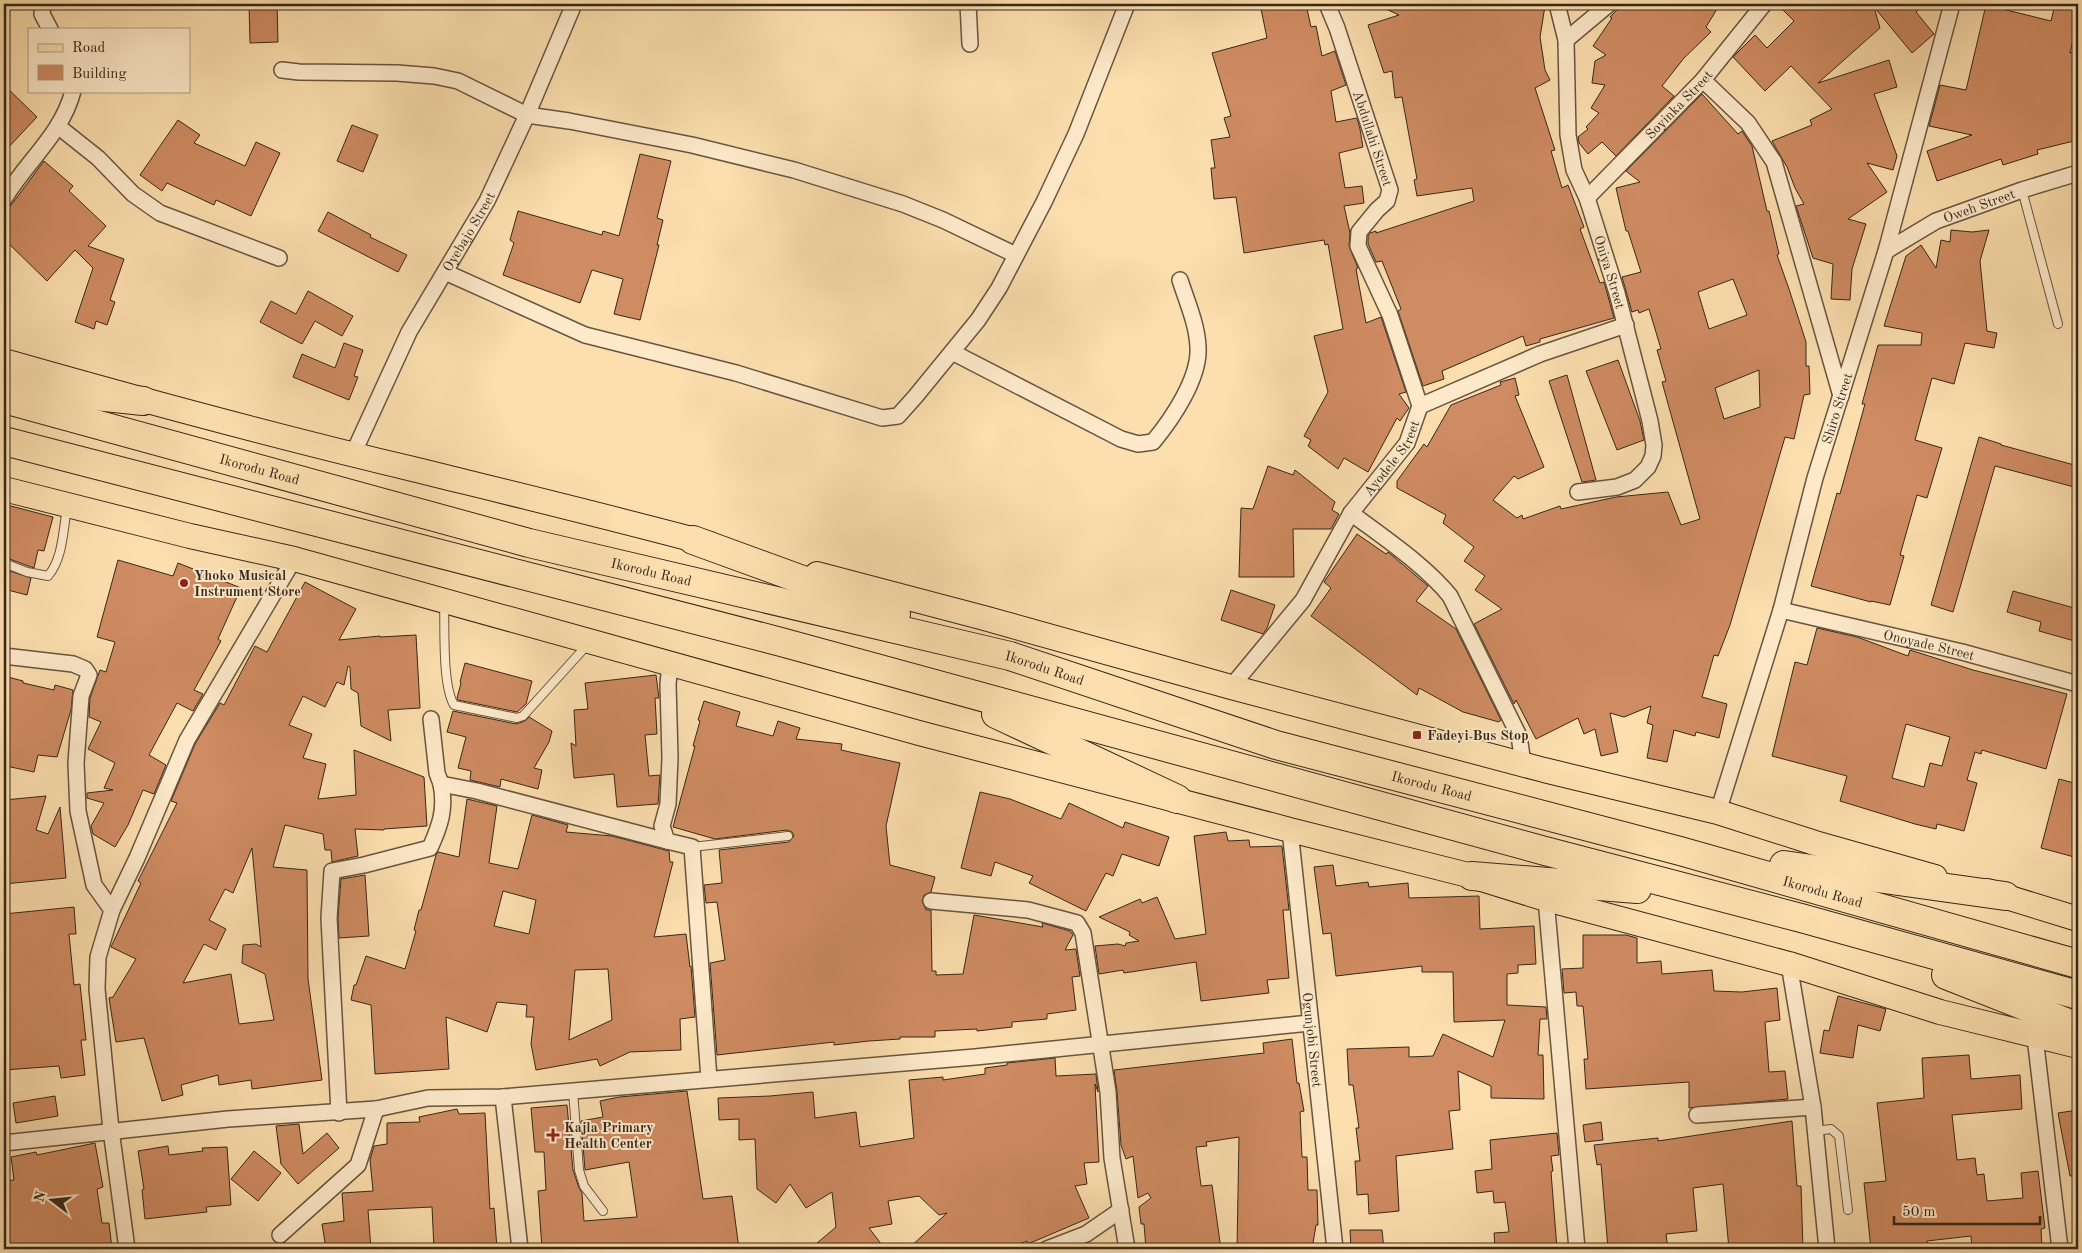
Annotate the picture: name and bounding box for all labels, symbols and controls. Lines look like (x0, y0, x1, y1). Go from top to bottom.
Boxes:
legend (28, 28, 190, 92)
text: Road (72, 41, 106, 56)
text: Building (72, 67, 127, 82)
street label: Soyinka Street (1643, 68, 1716, 142)
street label: Abdullahi Street (1350, 89, 1394, 188)
street label: Oweh Street (1942, 187, 2017, 226)
street label: Oyebajo Street (441, 190, 498, 274)
street label: Oniya Street (1591, 234, 1627, 311)
street label: Shiro Street (1820, 371, 1856, 446)
street label: Ayodele Street (1361, 419, 1422, 499)
street label: Ikorodu Road (218, 452, 301, 488)
street label: Ikorodu Road (609, 556, 693, 589)
place label: Yhoko Musical Instrument Store (194, 569, 301, 599)
marker: Yhoko Musical Instrument Store (178, 577, 190, 589)
street label: Onoyade Street (1882, 628, 1976, 663)
street label: Ikorodu Road (1004, 649, 1086, 688)
marker: Fadeyi Bus Stop (1411, 729, 1423, 741)
place label: Fadeyi Bus Stop (1427, 729, 1529, 743)
street label: Ikorodu Road (1390, 770, 1473, 804)
street label: Ikorodu Road (1781, 874, 1864, 910)
street label: Ogunjobi Street (1299, 991, 1324, 1088)
place label: Kajla Primary Health Center (564, 1121, 654, 1151)
marker: Kajla Primary Health Center (546, 1128, 560, 1142)
north arrow (28, 1176, 78, 1226)
text: N (32, 1189, 49, 1204)
scale bar (1894, 1193, 2041, 1225)
text: 50 m (1902, 1205, 1936, 1220)

